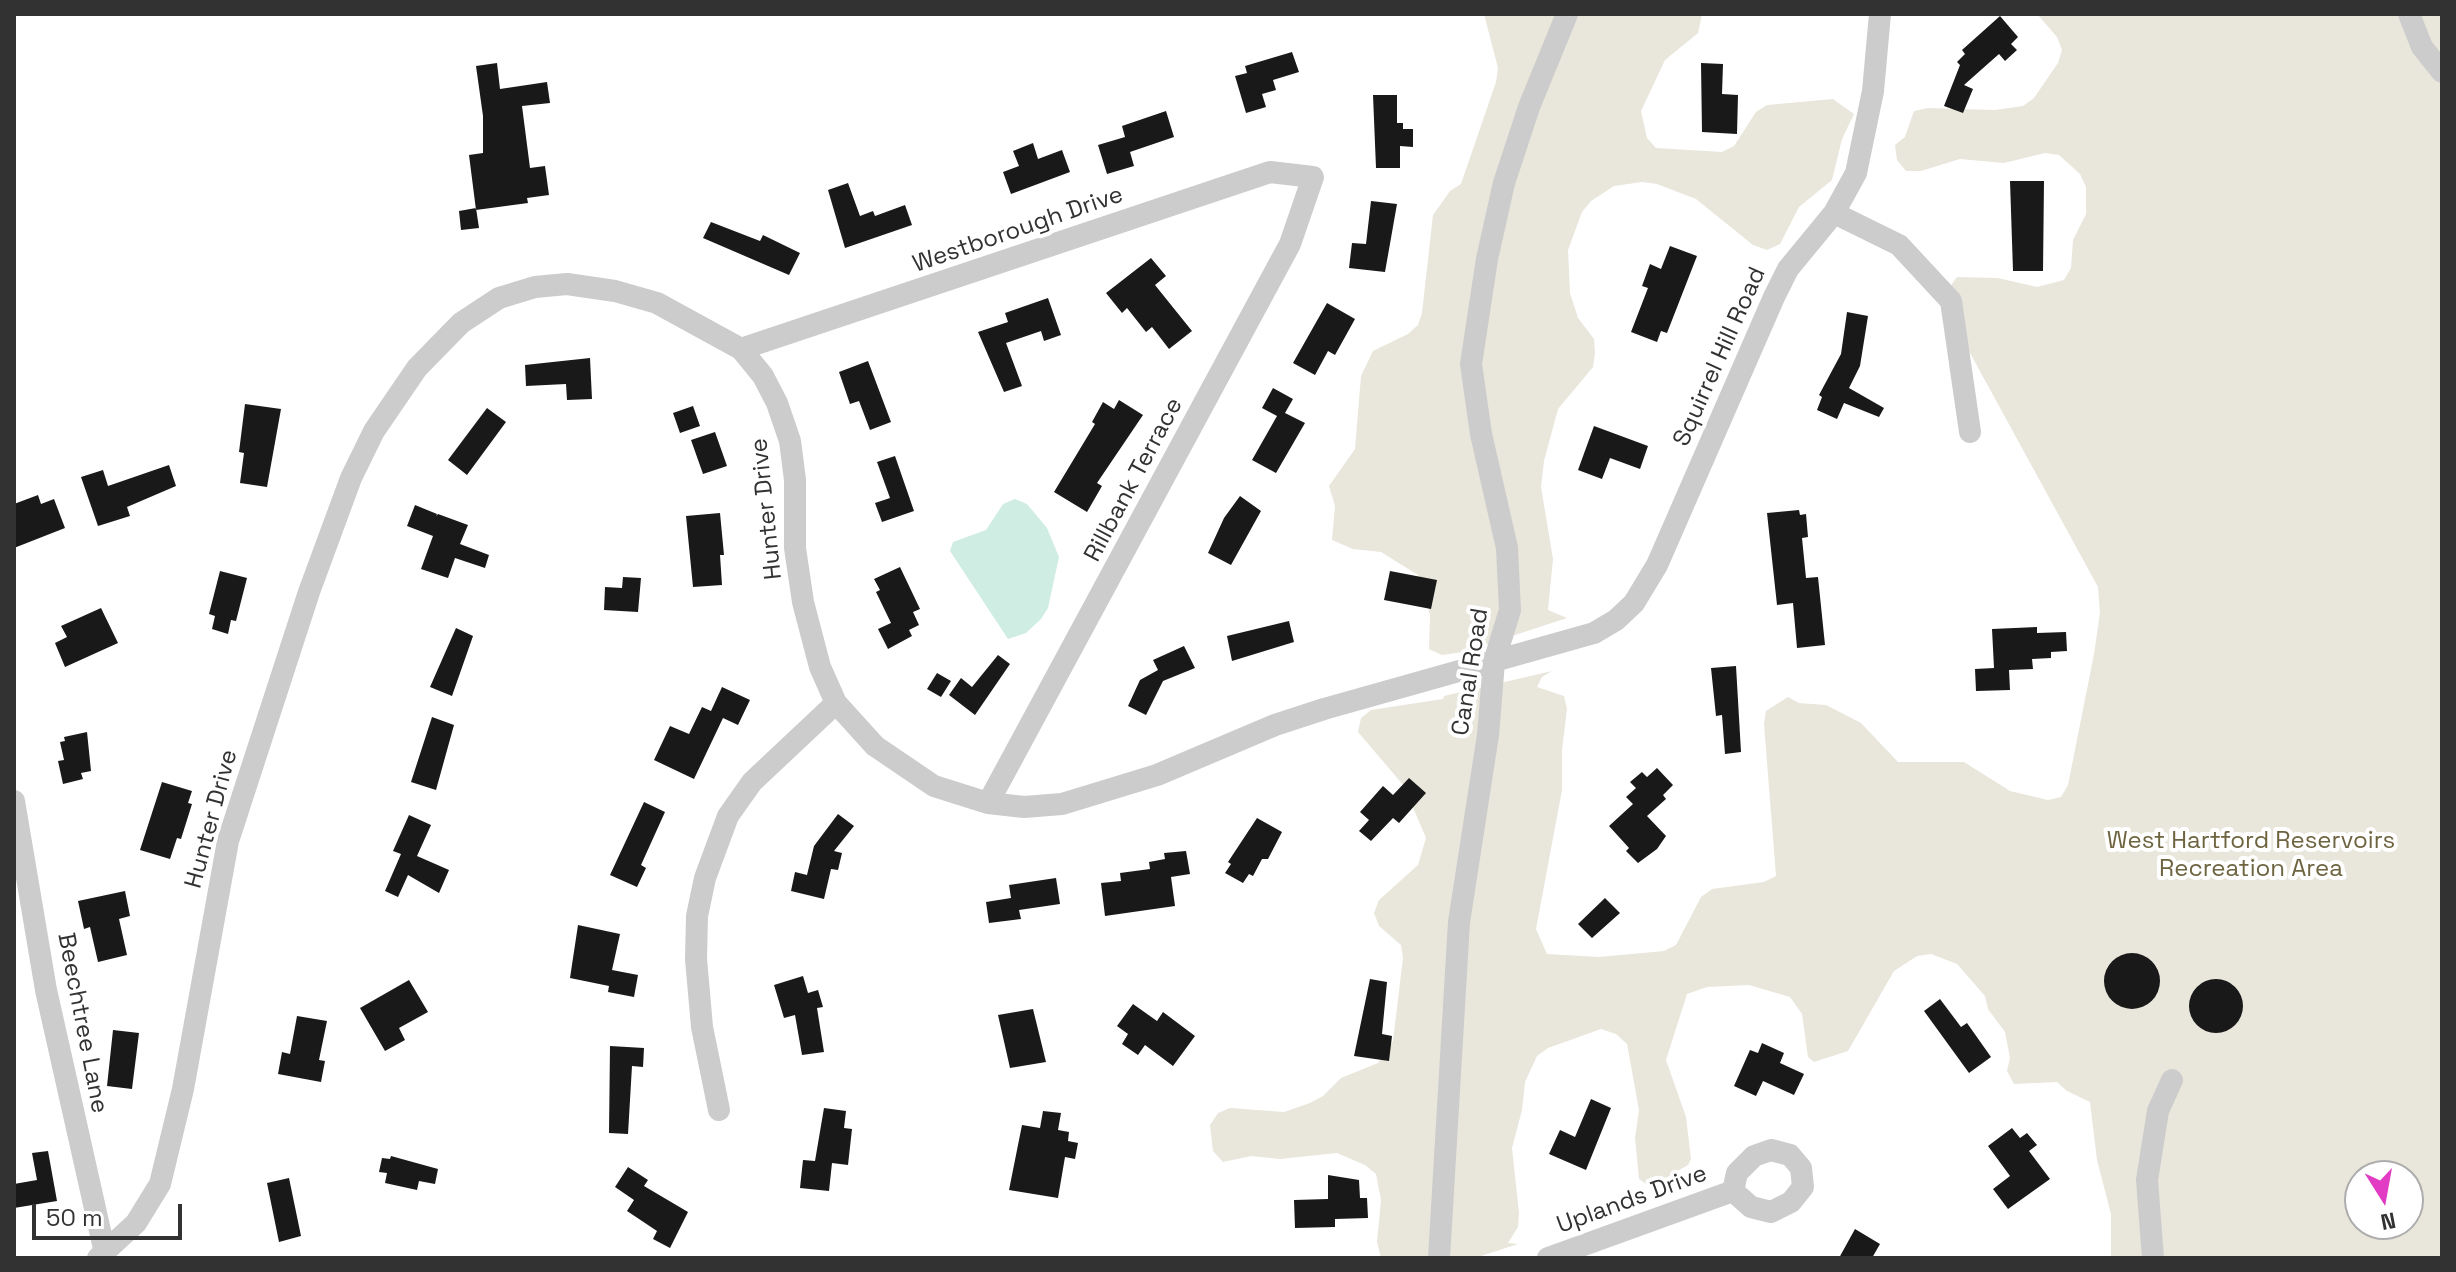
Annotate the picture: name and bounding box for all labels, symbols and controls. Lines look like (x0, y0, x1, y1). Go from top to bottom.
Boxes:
street label: Westborough Drive (909, 180, 1127, 280)
street label: Squirrel Hill Road (1668, 263, 1772, 451)
street label: Rillbank Terrace (1079, 393, 1189, 567)
street label: Hunter Drive (745, 437, 789, 581)
street label: Canal Road (1447, 606, 1495, 738)
street label: Hunter Drive (180, 747, 244, 891)
park label: West Hartford Reservoirs Recreation Area (2107, 827, 2395, 883)
street label: Beechtree Lane (50, 930, 114, 1116)
street label: Uplands Drive (1553, 1160, 1711, 1240)
north arrow (2344, 1160, 2424, 1240)
scale bar (36, 1188, 186, 1238)
text: 50 m (46, 1202, 103, 1233)
text: N (2378, 1206, 2398, 1237)

